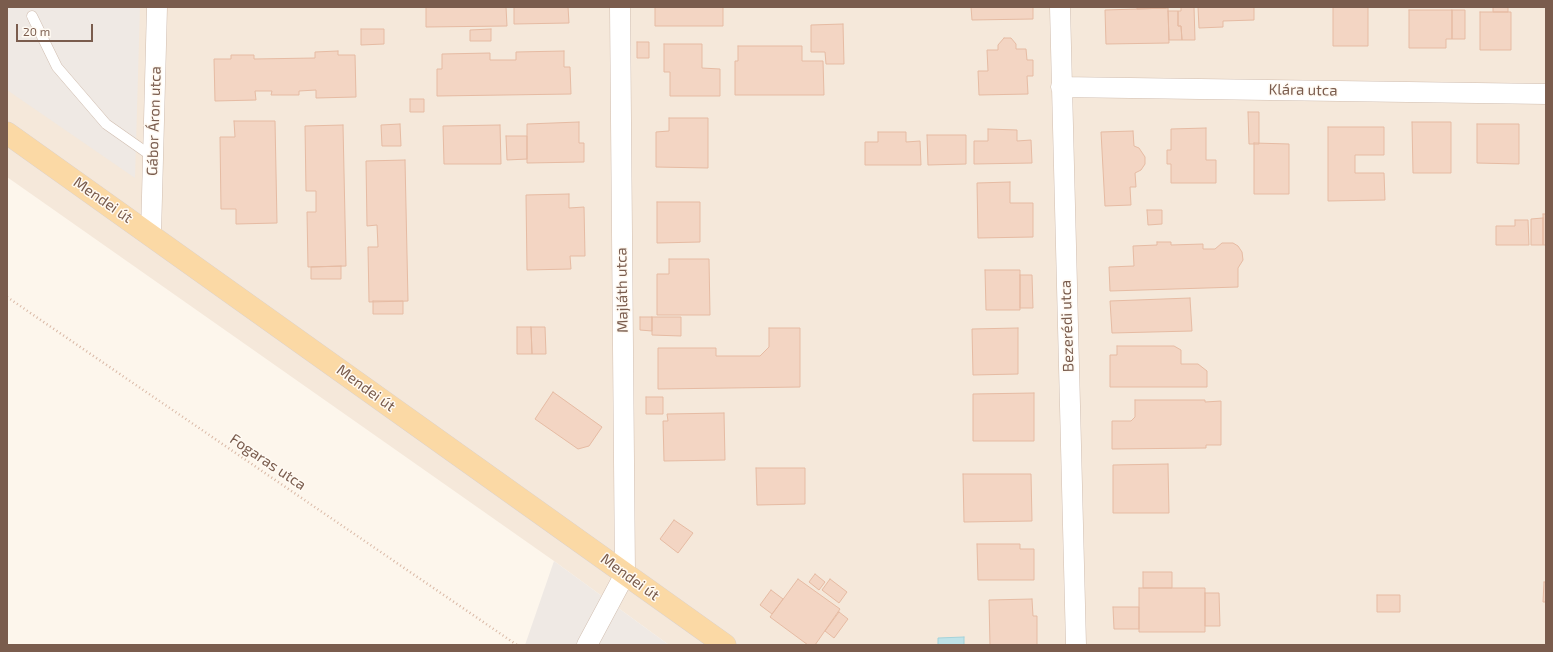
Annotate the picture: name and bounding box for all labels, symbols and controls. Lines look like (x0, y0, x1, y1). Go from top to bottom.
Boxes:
scale bar (18, 16, 95, 42)
text: 20 m (23, 24, 50, 38)
street label: Gábor Áron utca (143, 66, 165, 176)
street label: Klára utca (1268, 80, 1338, 100)
street label: Mendei út (70, 173, 136, 227)
street label: Majláth utca (612, 247, 632, 333)
street label: Bezerédi utca (1056, 280, 1078, 372)
street label: Mendei út (333, 361, 399, 415)
street label: Fogaras utca (227, 430, 309, 494)
street label: Mendei út (597, 550, 663, 604)

